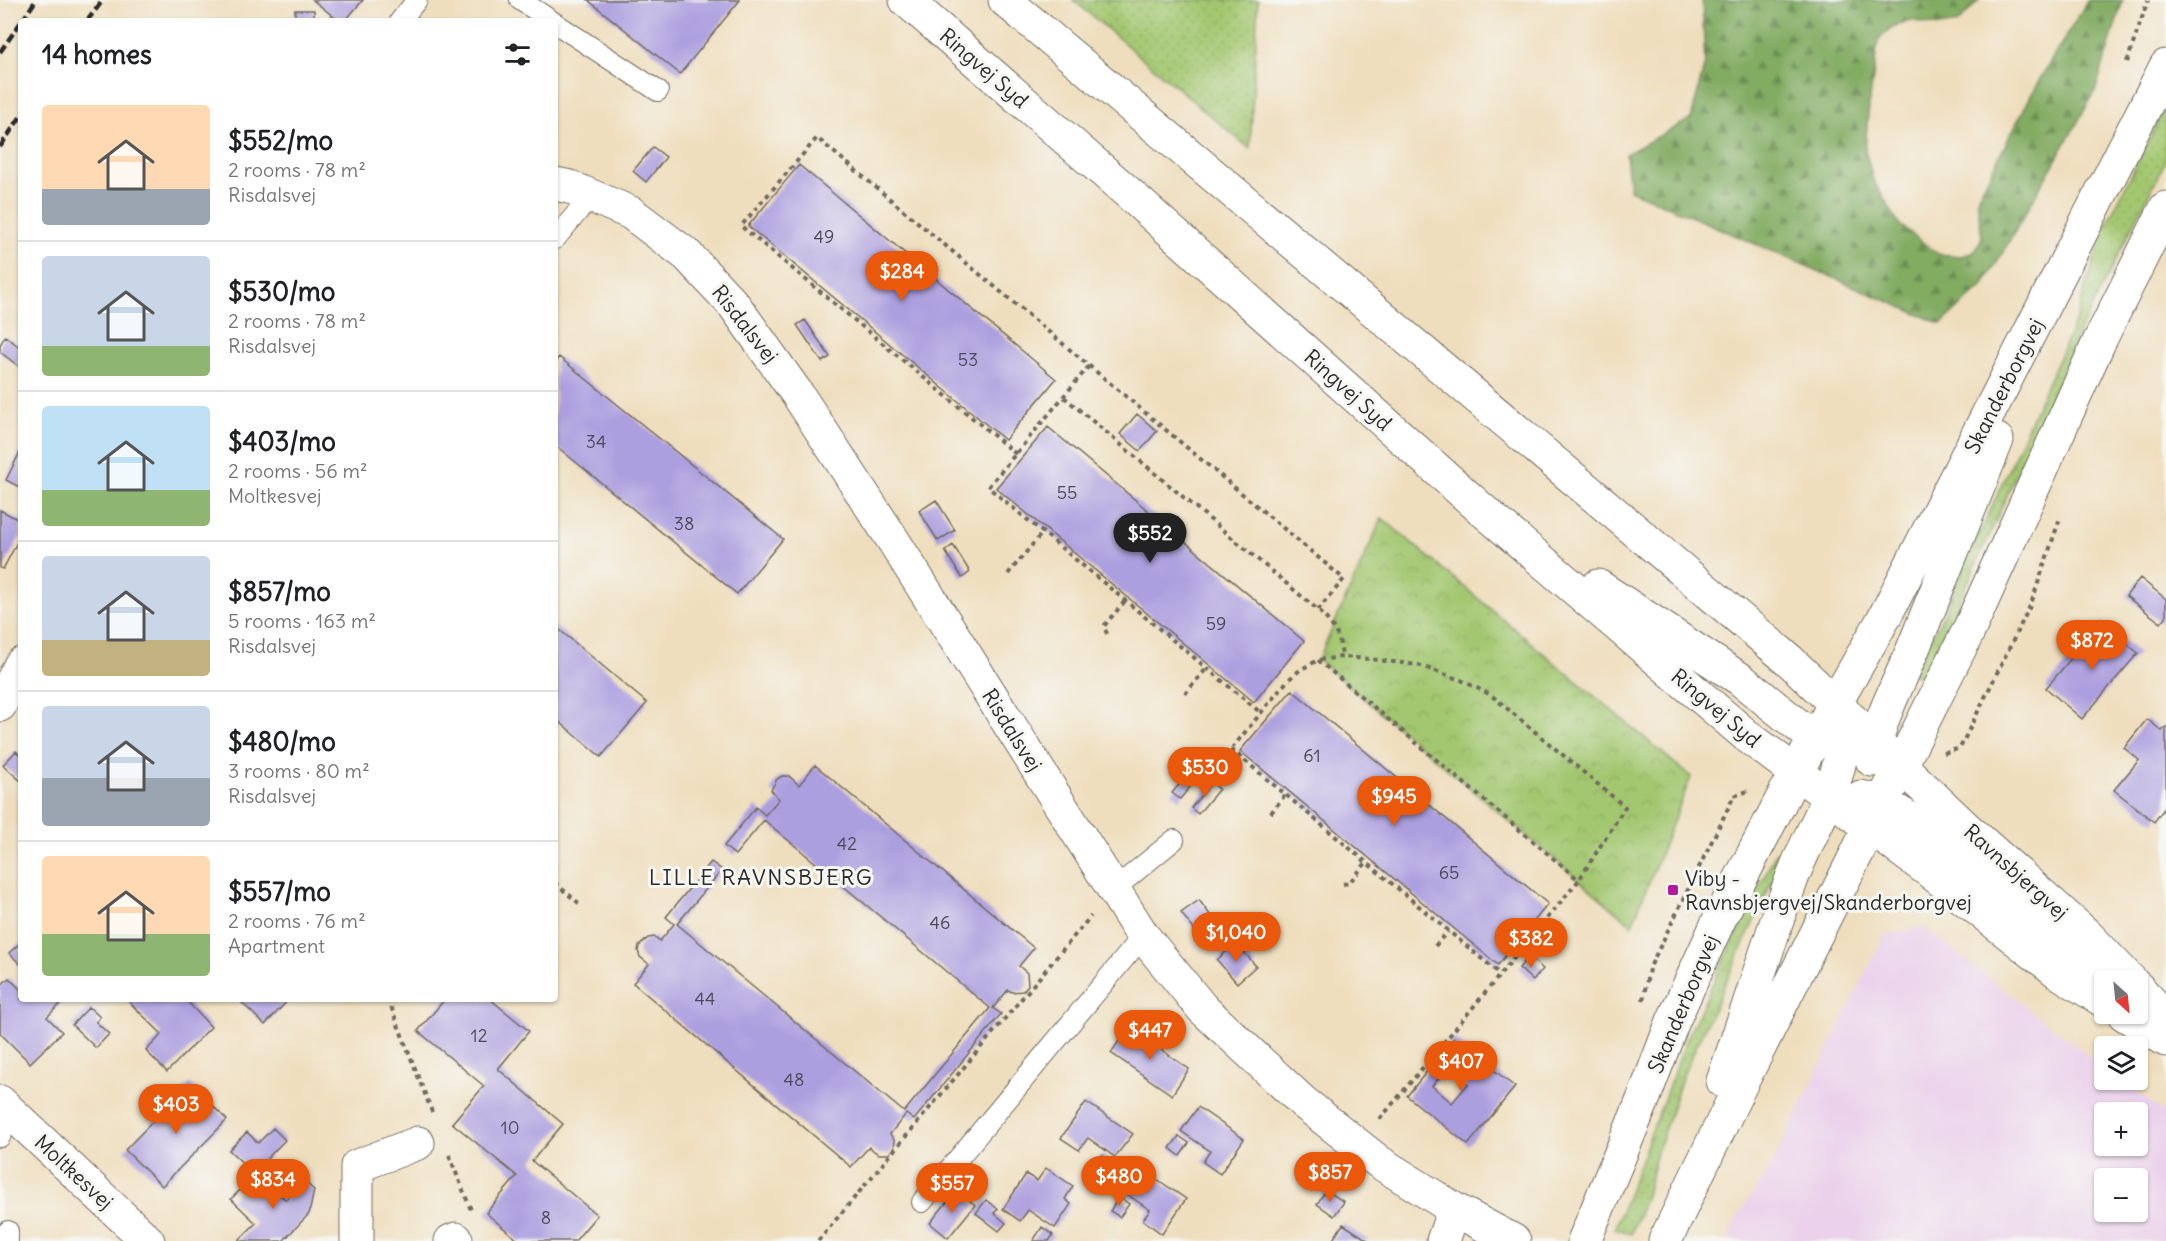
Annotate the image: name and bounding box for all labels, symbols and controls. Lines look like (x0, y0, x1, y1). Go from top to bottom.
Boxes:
street label: Ringvej Syd (934, 22, 1034, 114)
text: 14 homes (42, 38, 152, 71)
icon: filters (501, 38, 534, 71)
text: $552/mo (228, 124, 333, 157)
icon: home (90, 129, 162, 201)
text: 2 rooms · 78 m² (228, 157, 366, 182)
text: Risdalsvej (228, 182, 316, 207)
house number: 49 (814, 225, 834, 248)
pin: $284 (866, 251, 938, 302)
text: $284 (879, 258, 925, 283)
text: $530/mo (228, 275, 335, 308)
street label: Risdalsvej (706, 279, 784, 369)
icon: home (90, 280, 162, 352)
text: 2 rooms · 78 m² (228, 308, 366, 333)
street label: Skanderborgvej (1958, 314, 2050, 458)
text: Risdalsvej (228, 333, 316, 358)
street label: Ringvej Syd (1298, 343, 1398, 437)
house number: 53 (958, 348, 978, 371)
text: $403/mo (228, 425, 336, 458)
icon: home (90, 430, 162, 502)
house number: 34 (586, 430, 606, 453)
text: 2 rooms · 56 m² (228, 458, 368, 483)
house number: 55 (1057, 481, 1077, 504)
text: Moltkesvej (228, 483, 321, 508)
house number: 38 (674, 512, 694, 535)
pin: $552 (1114, 513, 1186, 564)
text: $552 (1127, 520, 1173, 545)
text: $857/mo (228, 575, 331, 608)
icon: home (90, 580, 162, 652)
text: 5 rooms · 163 m² (228, 608, 376, 633)
house number: 59 (1206, 612, 1226, 635)
pin: $872 (2056, 620, 2128, 671)
text: $872 (2070, 627, 2114, 652)
text: Risdalsvej (228, 633, 316, 658)
street label: Ringvej Syd (1666, 663, 1766, 753)
street label: Risdalsvej (976, 684, 1048, 776)
text: $480/mo (228, 725, 336, 758)
icon: home (90, 730, 162, 802)
house number: 61 (1303, 744, 1321, 767)
pin: $530 (1169, 747, 1241, 798)
text: $530 (1181, 754, 1229, 779)
text: 3 rooms · 80 m² (228, 758, 370, 783)
pin: $945 (1358, 776, 1430, 827)
text: Risdalsvej (228, 783, 316, 808)
text: $945 (1371, 783, 1417, 808)
street label: Ravnsbjergvej (1958, 818, 2074, 926)
house number: 42 (837, 832, 857, 855)
house number: 65 (1439, 861, 1459, 884)
district label: LILLE RAVNSBJERG (649, 863, 873, 891)
place label: Viby - Ravnsbjergvej/Skanderborgvej (1685, 865, 1972, 916)
text: $557/mo (228, 875, 331, 908)
icon: home (90, 880, 162, 952)
marker: Viby - Ravnsbjergvej/Skanderborgvej (1666, 883, 1680, 897)
text: 2 rooms · 76 m² (228, 908, 366, 933)
house number: 46 (930, 911, 950, 934)
pin: $1,040 (1187, 912, 1285, 963)
pin: $382 (1495, 918, 1567, 969)
text: $1,040 (1206, 919, 1266, 944)
text: $382 (1509, 925, 1553, 950)
street label: Skanderborgvej (1642, 931, 1724, 1077)
text: Apartment (228, 933, 325, 958)
north arrow (2094, 970, 2148, 1024)
map controls (2094, 970, 2148, 1222)
house number: 44 (695, 987, 715, 1010)
pin: $447 (1114, 1010, 1186, 1061)
text: $447 (1128, 1017, 1172, 1042)
house number: 12 (470, 1024, 488, 1047)
button: layers (2094, 1036, 2148, 1090)
pin: $407 (1425, 1041, 1497, 1092)
text: $407 (1438, 1048, 1484, 1073)
house number: 48 (784, 1068, 804, 1091)
pin: $403 (140, 1084, 212, 1135)
text: $403 (152, 1091, 200, 1116)
button: + (2094, 1102, 2148, 1156)
house number: 10 (501, 1116, 520, 1139)
street label: Moltkesvej (29, 1129, 119, 1215)
pin: $857 (1294, 1152, 1366, 1203)
pin: $480 (1083, 1156, 1155, 1207)
pin: $834 (237, 1159, 309, 1210)
text: $857 (1308, 1159, 1352, 1184)
pin: $557 (916, 1163, 988, 1214)
text: $480 (1095, 1163, 1143, 1188)
text: $834 (250, 1166, 296, 1191)
button: − (2094, 1168, 2148, 1222)
text: $557 (930, 1170, 974, 1195)
house number: 8 (541, 1206, 551, 1229)

